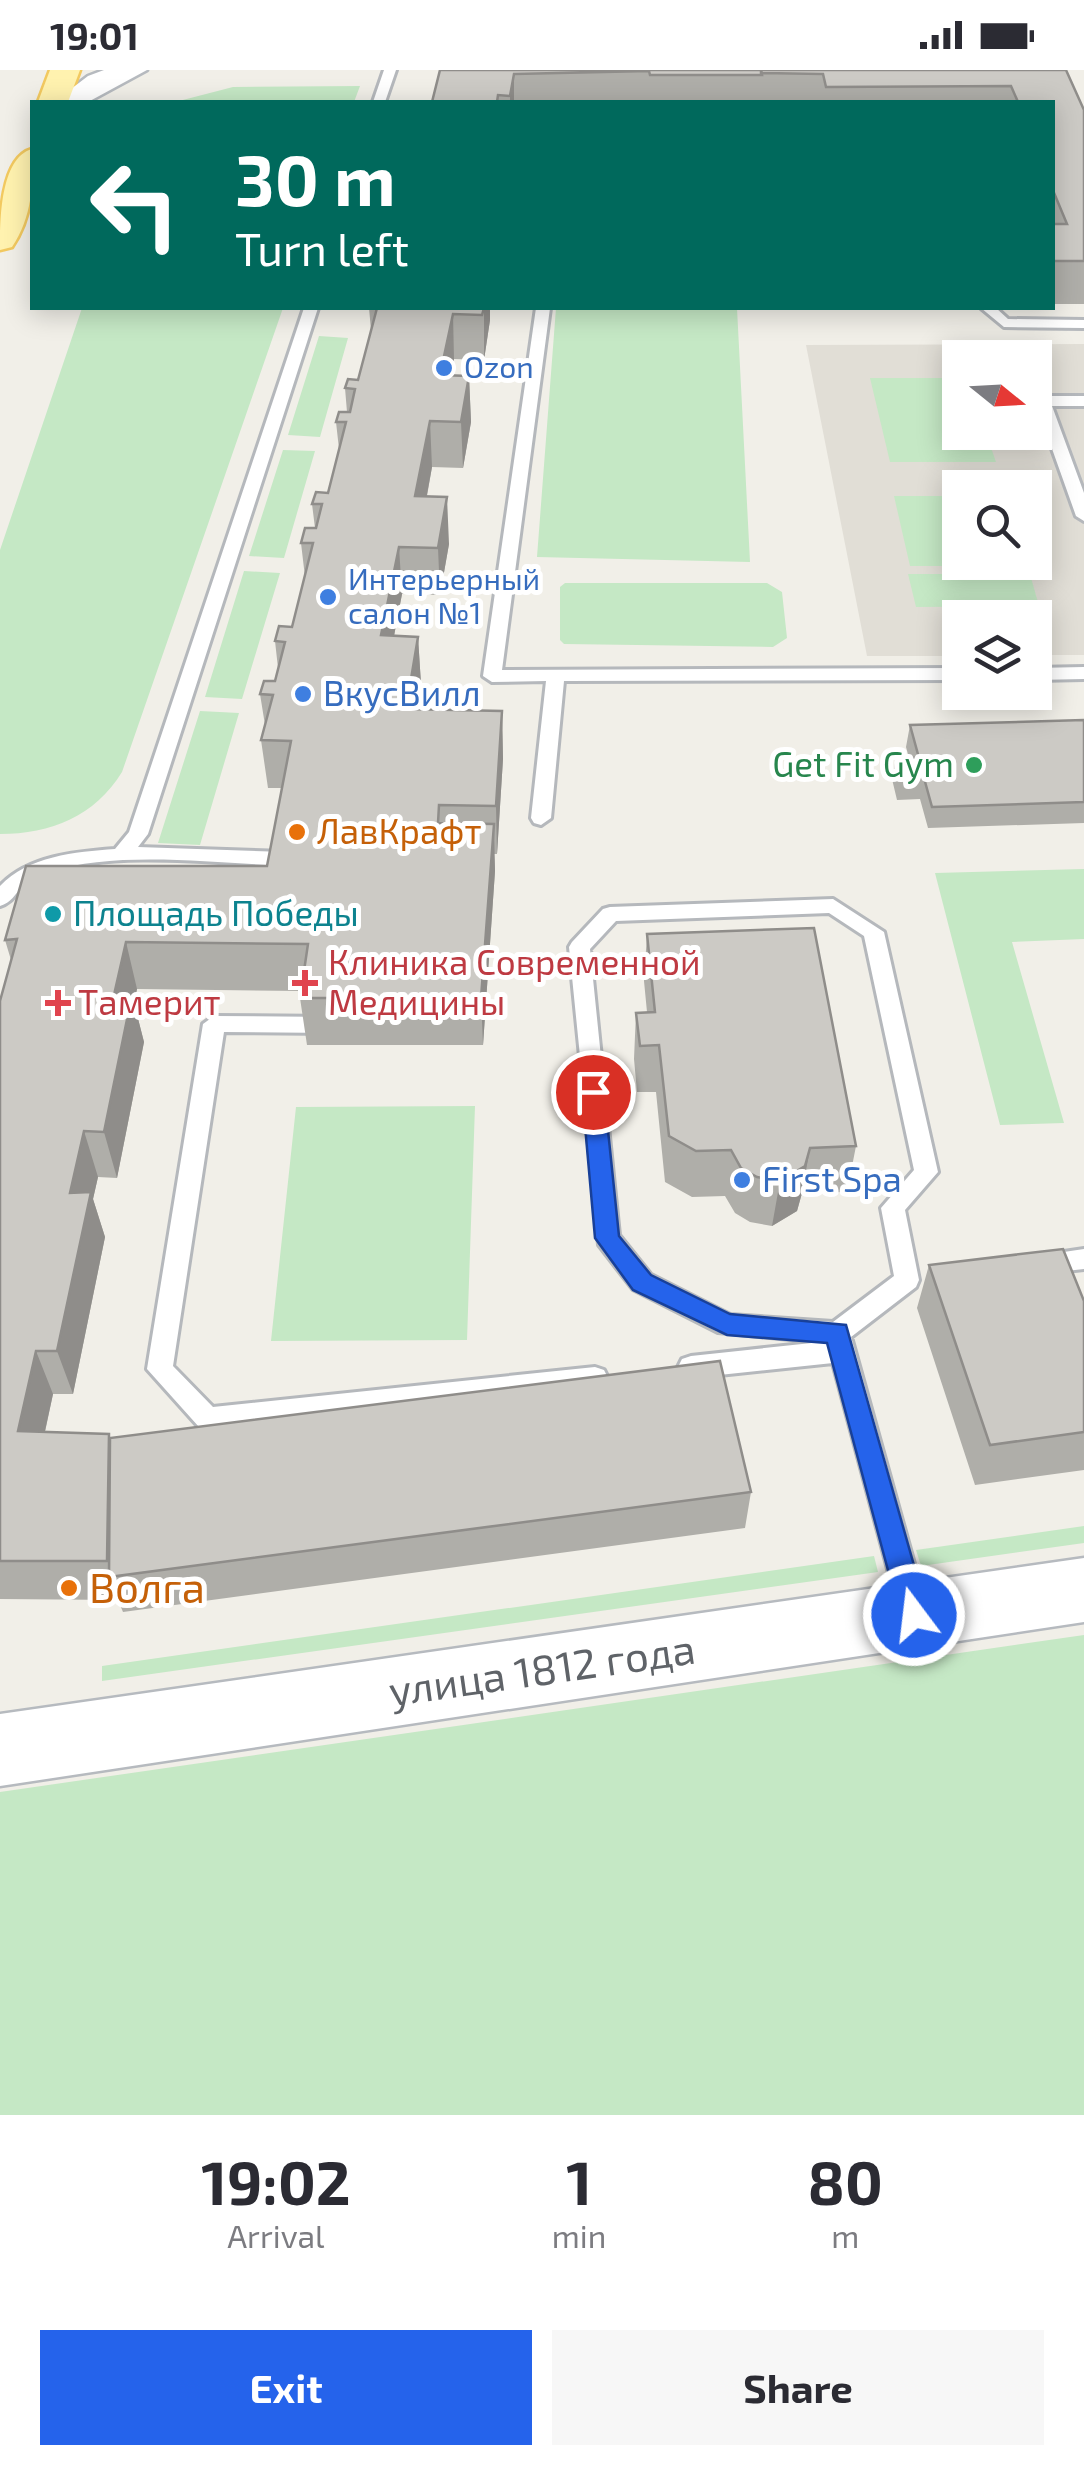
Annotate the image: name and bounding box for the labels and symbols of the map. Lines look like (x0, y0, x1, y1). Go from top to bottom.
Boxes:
north arrow (942, 340, 1052, 450)
place label: Ozon (464, 348, 534, 384)
marker: Ozon (433, 357, 455, 379)
place label: Интерьерный салон №1 (348, 560, 540, 630)
marker: Интерьерный салон №1 (317, 586, 339, 608)
place label: ВкусВилл (323, 671, 481, 714)
marker: ВкусВилл (292, 683, 314, 705)
place label: Get Fit Gym (772, 742, 954, 784)
marker: Get Fit Gym (963, 754, 985, 776)
place label: ЛавКрафт (317, 809, 482, 851)
marker: ЛавКрафт (286, 821, 308, 843)
place label: Площадь Победы (73, 891, 359, 933)
marker: Площадь Победы (42, 903, 64, 925)
place label: Клиника Современной Медицины (328, 940, 701, 1022)
marker: Клиника Современной Медицины (292, 970, 318, 996)
place label: Тамерит (78, 980, 221, 1022)
marker: Тамерит (47, 992, 69, 1014)
pin (551, 1050, 636, 1135)
place label: First Spa (762, 1157, 902, 1199)
marker: First Spa (731, 1169, 753, 1191)
place label: Волга (89, 1561, 205, 1611)
position arrow (862, 1563, 966, 1667)
marker: Волга (58, 1577, 80, 1599)
street label: улица 1812 года (385, 1622, 698, 1715)

